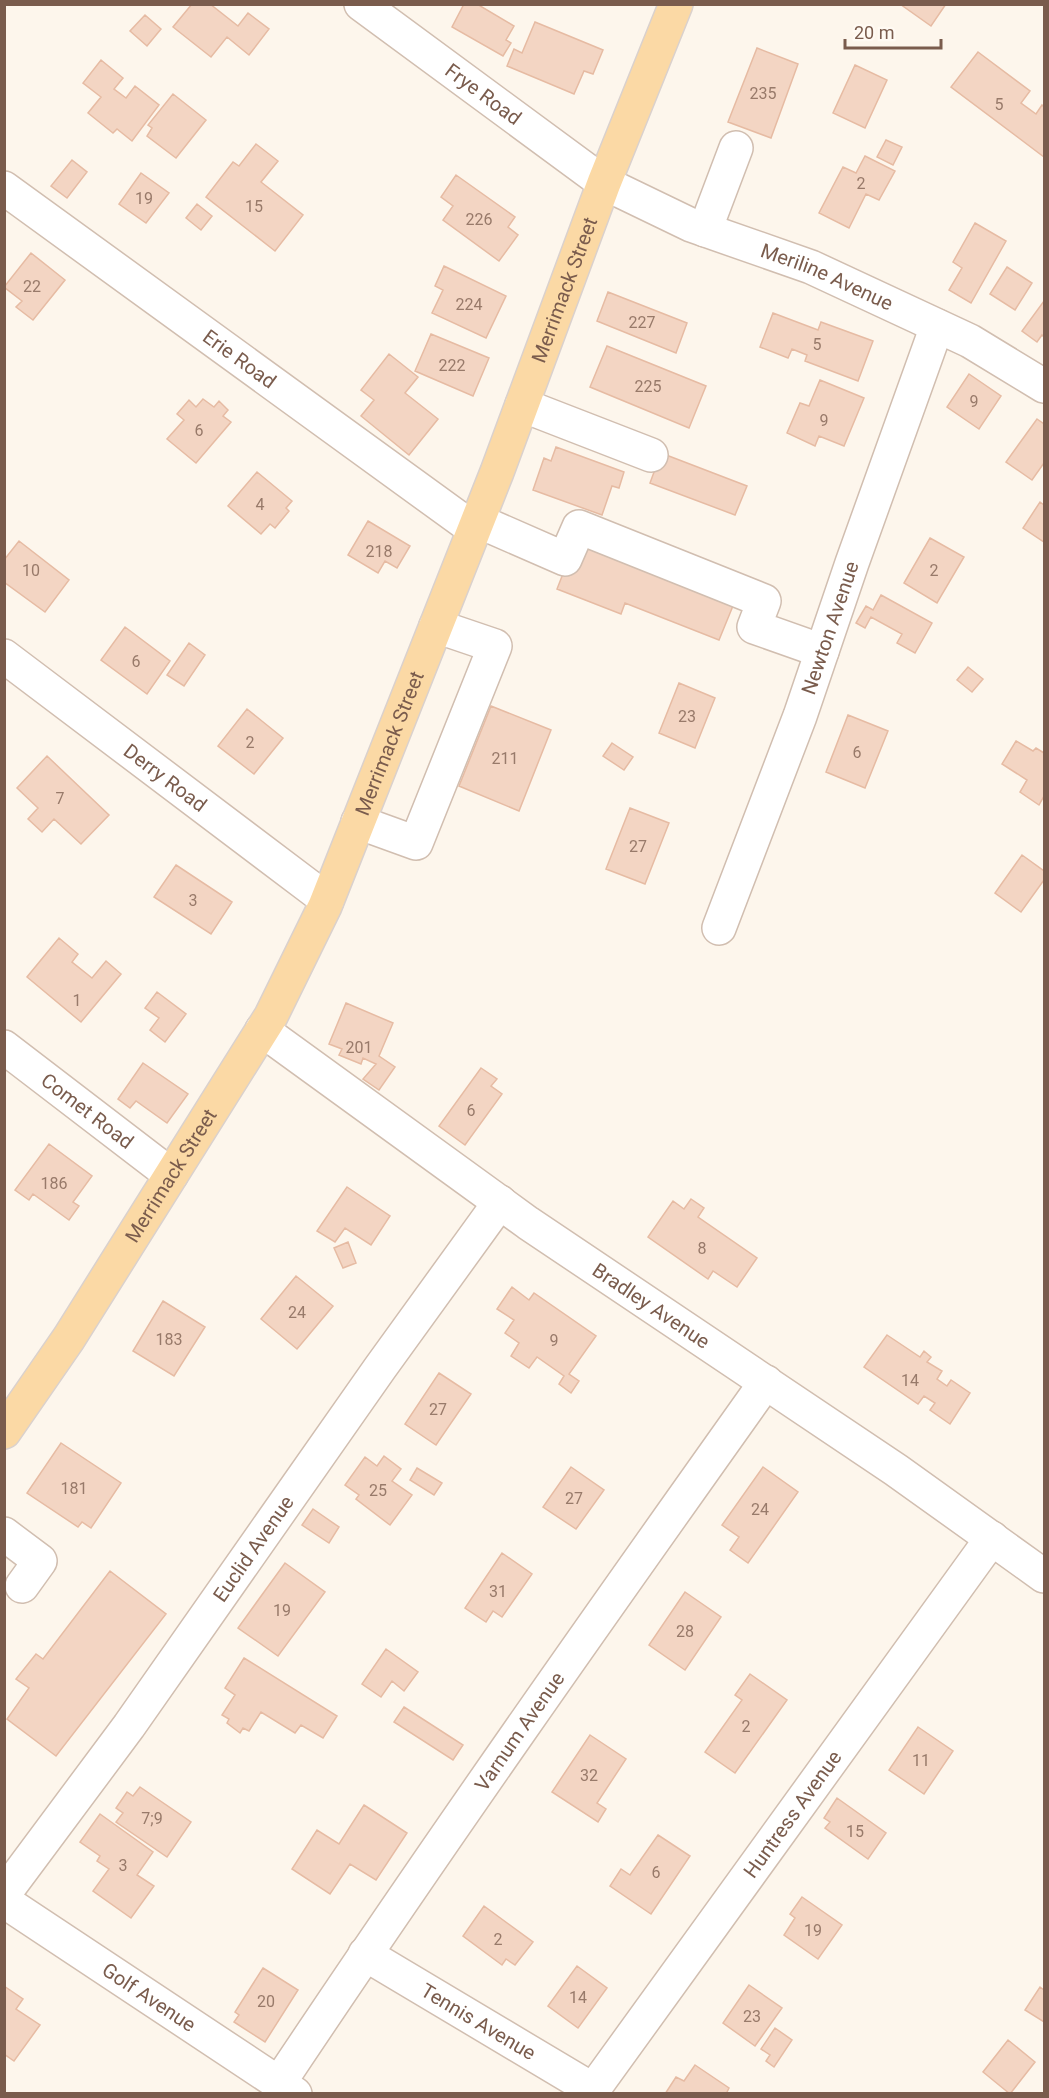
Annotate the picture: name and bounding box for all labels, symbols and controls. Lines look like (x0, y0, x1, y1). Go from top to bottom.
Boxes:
scale bar (845, 12, 941, 50)
text: 20 m (854, 22, 894, 43)
street label: Frye Road (441, 58, 526, 130)
house number: 235 (750, 84, 776, 103)
house number: 5 (995, 95, 1004, 114)
house number: 2 (857, 174, 866, 193)
house number: 19 (135, 189, 153, 208)
house number: 15 (245, 197, 263, 216)
house number: 226 (466, 210, 492, 229)
street label: Merrimack Street (527, 214, 602, 366)
street label: Meriline Avenue (758, 238, 897, 316)
house number: 22 (23, 277, 41, 296)
house number: 224 (456, 295, 482, 314)
house number: 227 (629, 313, 655, 332)
street label: Erie Road (198, 324, 281, 394)
house number: 5 (813, 335, 822, 354)
house number: 222 (439, 356, 465, 375)
house number: 225 (635, 377, 661, 396)
house number: 9 (970, 392, 979, 411)
house number: 9 (820, 411, 829, 430)
house number: 6 (195, 421, 204, 440)
house number: 4 (256, 495, 265, 514)
house number: 218 (366, 542, 392, 561)
street label: Newton Avenue (796, 558, 864, 698)
house number: 10 (22, 561, 40, 580)
house number: 2 (930, 561, 939, 580)
house number: 6 (132, 652, 141, 671)
street label: Merrimack Street (350, 668, 429, 819)
house number: 23 (678, 707, 696, 726)
house number: 2 (246, 733, 255, 752)
street label: Derry Road (119, 739, 211, 817)
house number: 6 (853, 743, 862, 762)
house number: 211 (492, 749, 518, 768)
house number: 7 (56, 789, 65, 808)
house number: 27 (629, 837, 647, 856)
house number: 3 (189, 891, 198, 910)
house number: 1 (73, 991, 82, 1010)
house number: 201 (346, 1038, 372, 1057)
street label: Comet Road (36, 1068, 138, 1154)
house number: 6 (467, 1101, 476, 1120)
street label: Merrimack Street (120, 1104, 222, 1247)
house number: 186 (41, 1174, 67, 1193)
house number: 8 (698, 1239, 707, 1258)
street label: Bradley Avenue (588, 1258, 714, 1354)
house number: 24 (288, 1303, 306, 1322)
house number: 183 (156, 1330, 182, 1349)
house number: 9 (550, 1331, 559, 1350)
house number: 14 (901, 1371, 919, 1390)
house number: 27 (429, 1400, 447, 1419)
house number: 181 (61, 1479, 87, 1498)
house number: 25 (369, 1481, 387, 1500)
house number: 27 (565, 1489, 583, 1508)
street label: Euclid Avenue (208, 1491, 299, 1606)
house number: 24 (751, 1500, 769, 1519)
house number: 31 (489, 1582, 507, 1601)
house number: 19 (273, 1601, 291, 1620)
house number: 28 (676, 1622, 694, 1641)
street label: Varnum Avenue (470, 1667, 569, 1796)
house number: 2 (742, 1717, 751, 1736)
street label: Huntress Avenue (738, 1746, 846, 1882)
house number: 11 (912, 1751, 930, 1770)
house number: 32 (580, 1766, 598, 1785)
house number: 7;9 (141, 1809, 163, 1828)
house number: 15 (846, 1822, 864, 1841)
house number: 3 (119, 1856, 128, 1875)
house number: 6 (652, 1863, 661, 1882)
house number: 19 (804, 1921, 822, 1940)
house number: 2 (494, 1930, 503, 1949)
street label: Golf Avenue (98, 1958, 200, 2037)
street label: Tennis Avenue (417, 1978, 540, 2065)
house number: 14 (569, 1988, 587, 2007)
house number: 20 (257, 1992, 275, 2011)
house number: 23 (743, 2007, 761, 2026)

